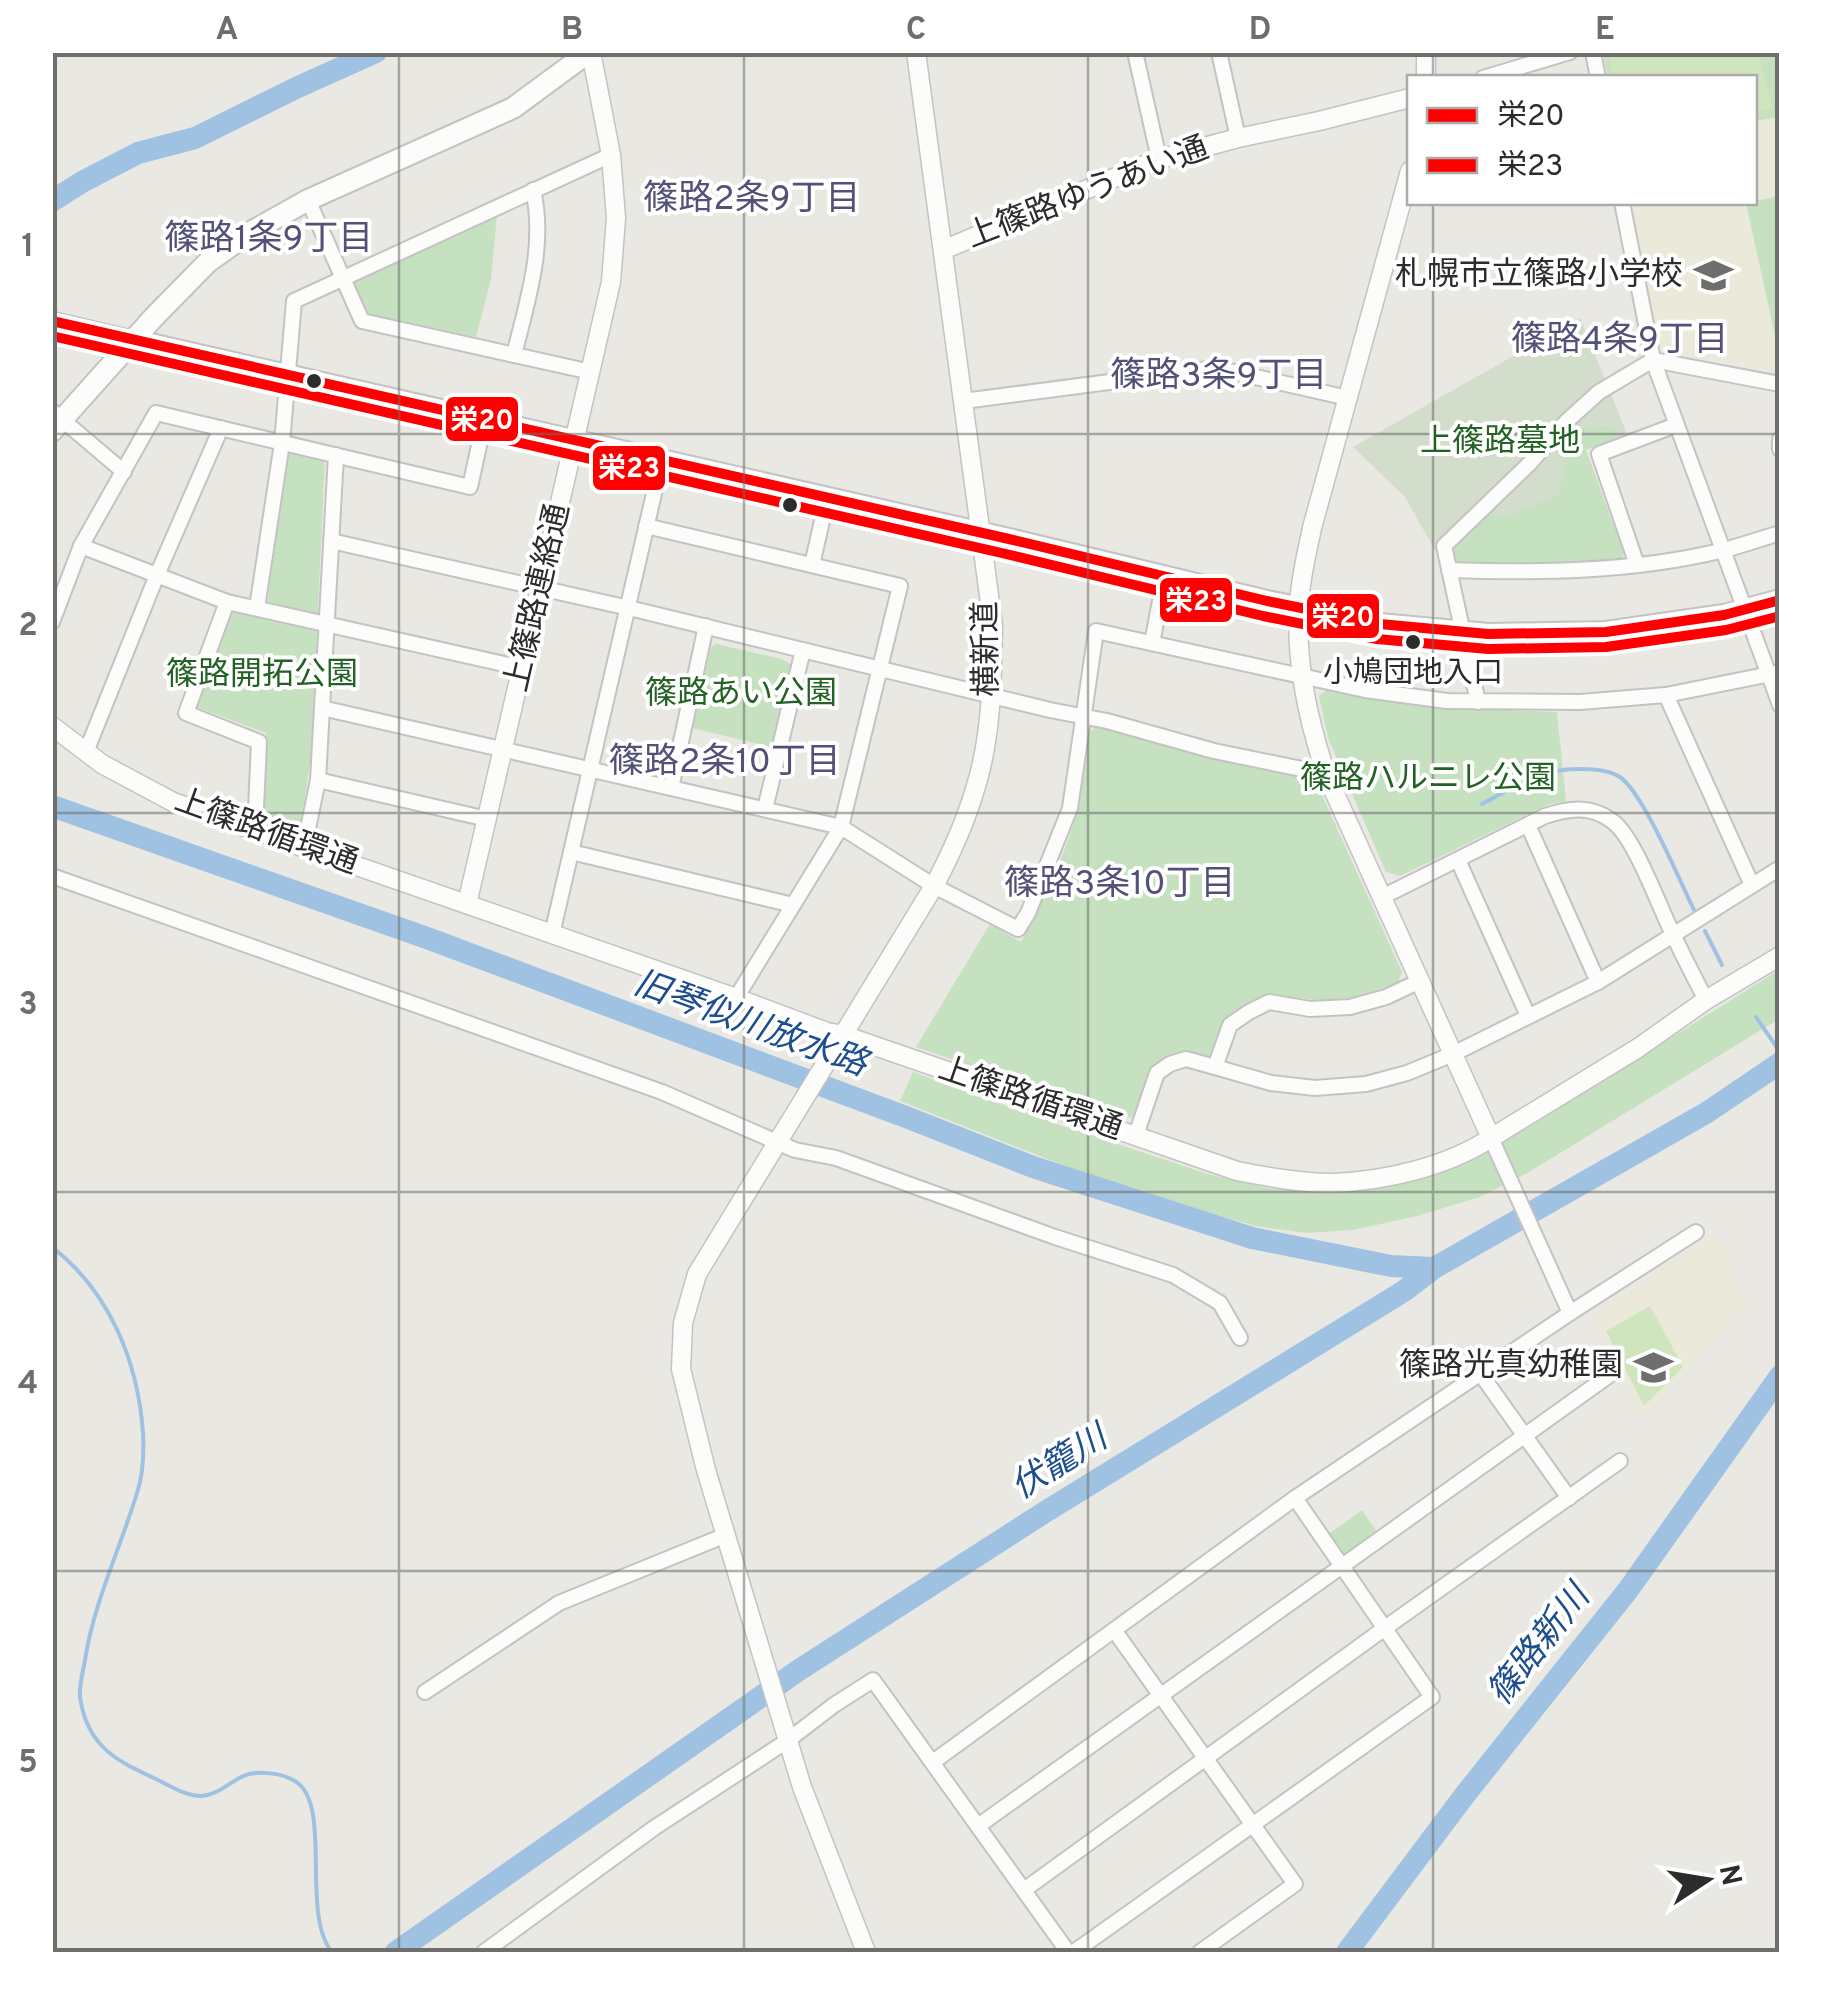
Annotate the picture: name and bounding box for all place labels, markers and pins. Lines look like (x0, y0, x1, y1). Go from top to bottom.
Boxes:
school or university icon: 札幌市立篠路小学校 (1692, 255, 1734, 297)
place label: 札幌市立篠路小学校 (1395, 256, 1683, 296)
unlabelled marker (304, 371, 324, 391)
unlabelled marker (780, 495, 800, 515)
marker: 小鳩団地入口 (1403, 632, 1423, 652)
place label: 小鳩団地入口 (1323, 656, 1503, 693)
school or university icon: 篠路光真幼稚園 (1632, 1346, 1674, 1388)
place label: 篠路光真幼稚園 (1399, 1347, 1623, 1387)

